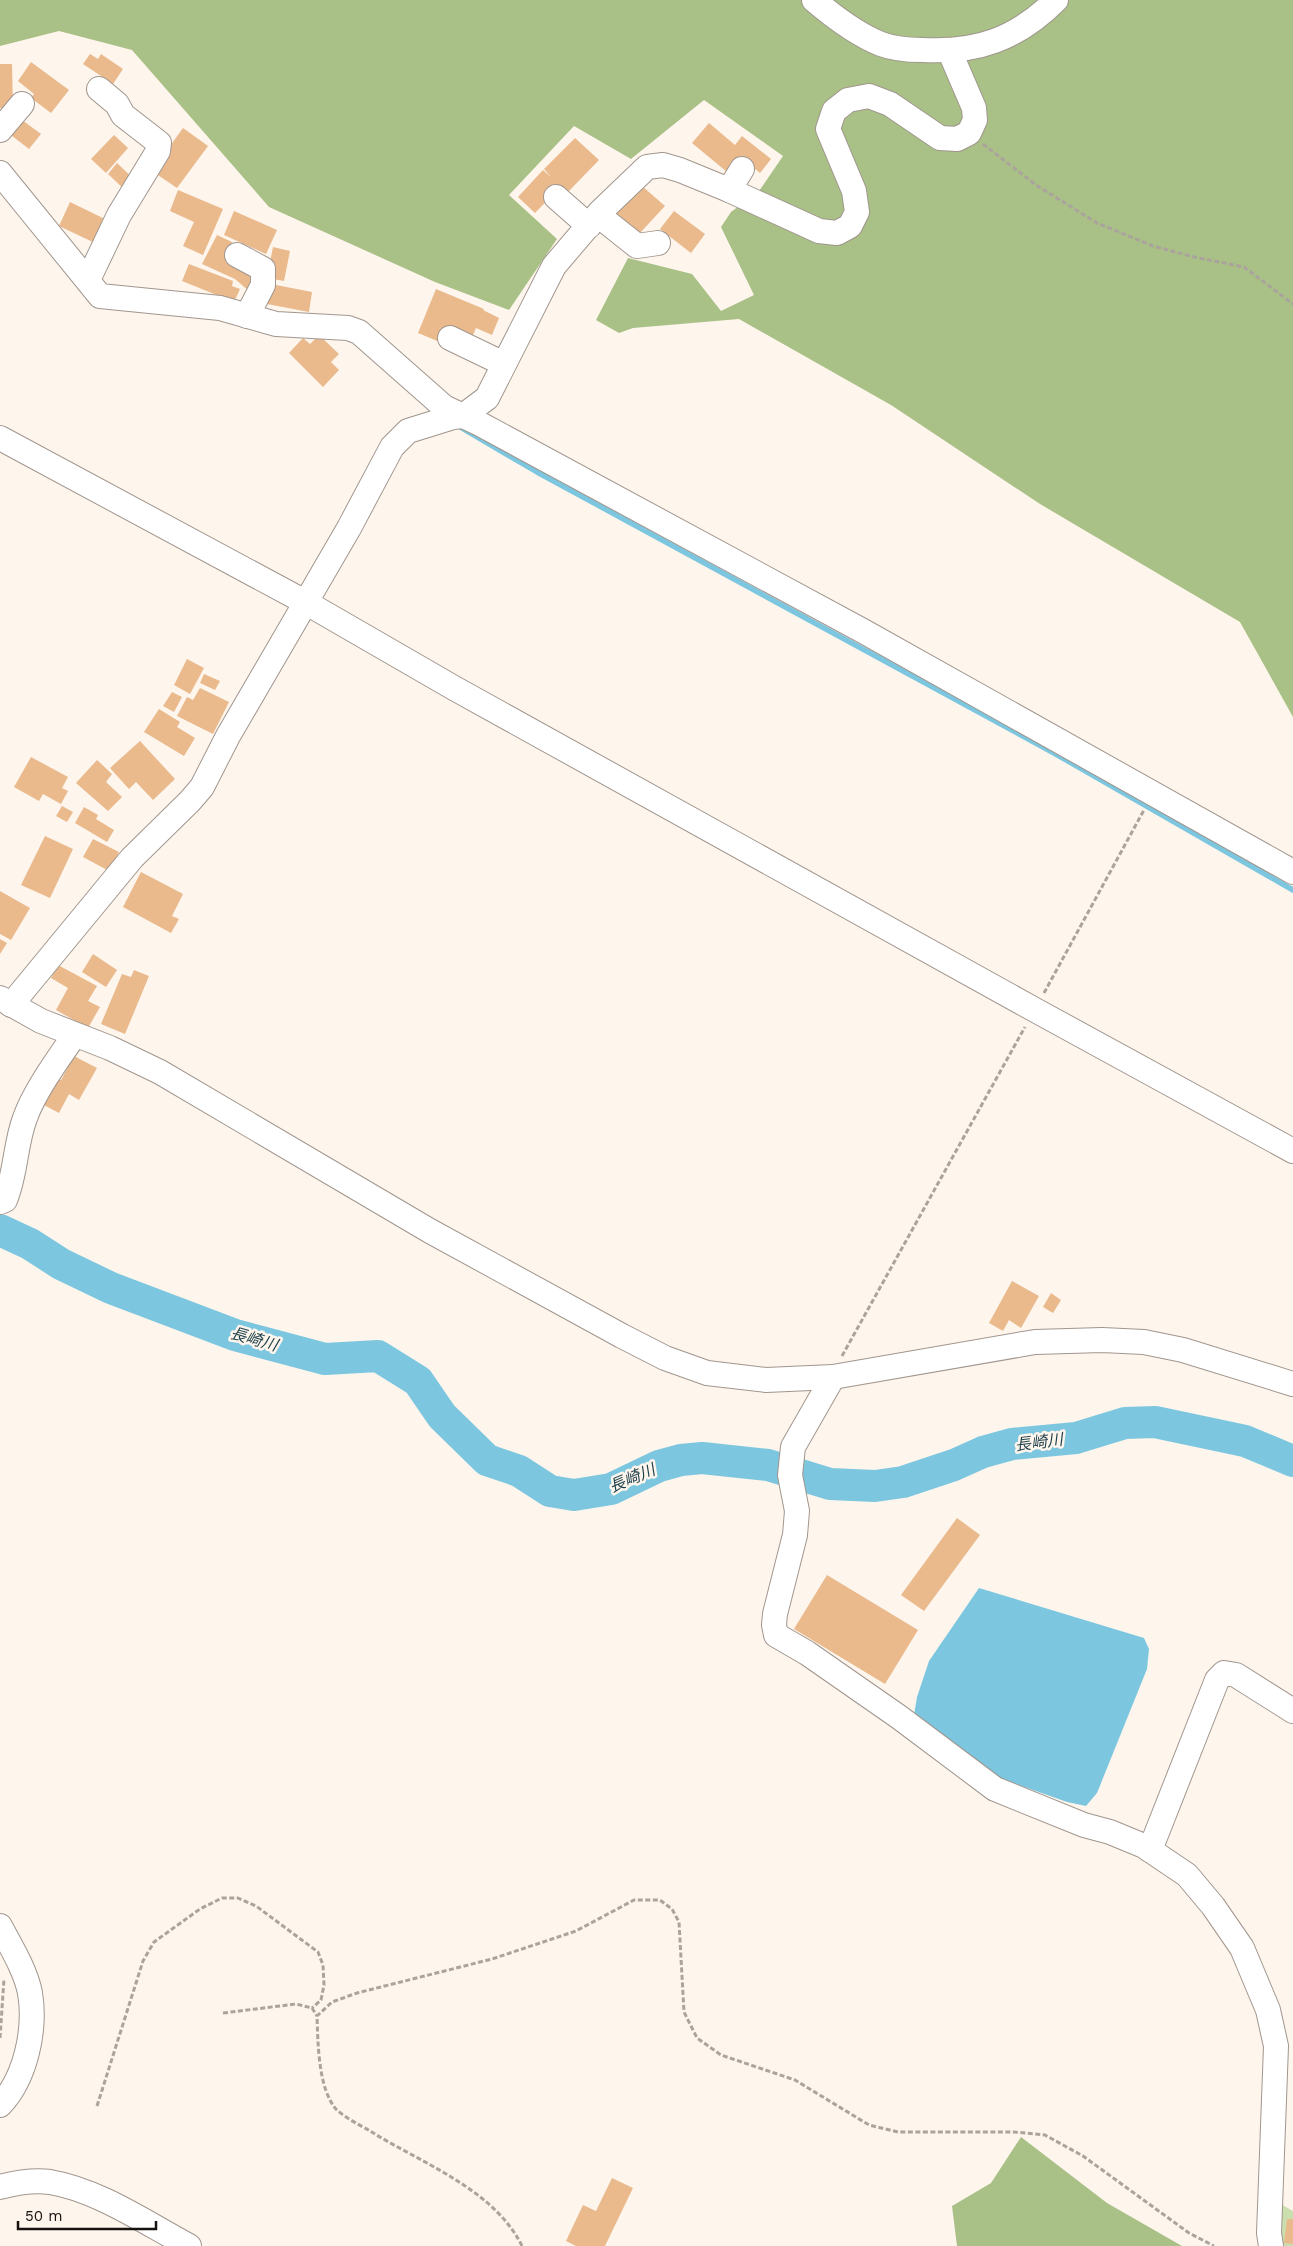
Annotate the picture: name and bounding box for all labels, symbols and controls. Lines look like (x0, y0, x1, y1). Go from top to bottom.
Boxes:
water label: 長崎川 (228, 1323, 282, 1355)
water label: 長崎川 (1014, 1429, 1066, 1454)
water label: 長崎川 (606, 1459, 660, 1496)
scale bar (18, 2198, 155, 2230)
text: 50 m (25, 2207, 62, 2225)

